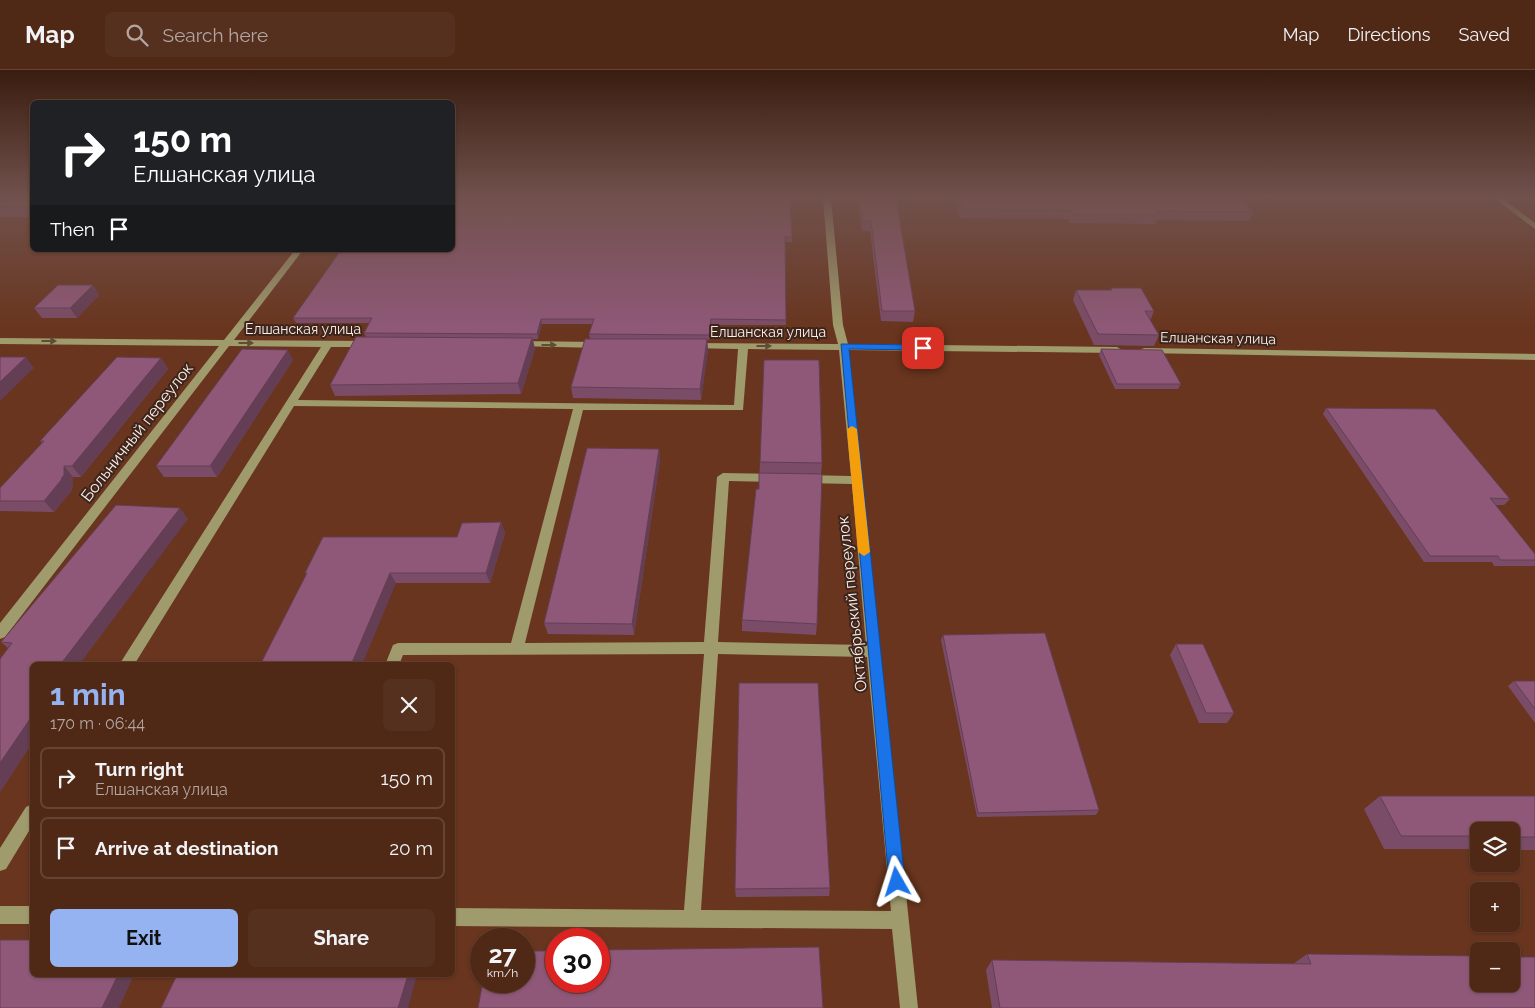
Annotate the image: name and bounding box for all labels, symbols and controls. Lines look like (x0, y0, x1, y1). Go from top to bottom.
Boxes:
search box (105, 12, 455, 57)
text: Map (25, 20, 75, 49)
icon: search (123, 21, 151, 49)
text: Search here (163, 24, 268, 46)
text: Map (1283, 24, 1319, 45)
text: Directions (1347, 24, 1431, 45)
text: Saved (1459, 24, 1510, 45)
text: 150 m (133, 119, 232, 160)
icon: right (50, 120, 115, 185)
text: Елшанская улица (133, 161, 315, 187)
icon: arrive (105, 215, 133, 243)
text: Then (50, 218, 95, 240)
street label: Елшанская улица (245, 321, 361, 337)
street label: Елшанская улица (710, 324, 826, 340)
pin (902, 327, 944, 369)
street label: Елшанская улица (1160, 329, 1276, 347)
icon: arrive (909, 334, 937, 362)
one-way arrow (41, 337, 57, 345)
one-way arrow (238, 339, 254, 347)
one-way arrow (541, 341, 557, 349)
one-way arrow (756, 342, 772, 350)
street label: Больничный переулок (77, 359, 197, 505)
street label: Октябрьский переулок (833, 515, 871, 693)
text: 1 min (50, 677, 126, 712)
button: close (383, 679, 435, 731)
text: 170 m · 06:44 (50, 714, 145, 733)
text: Turn right (95, 758, 184, 780)
icon: right (52, 764, 80, 792)
text: 150 m (381, 767, 433, 789)
text: Елшанская улица (95, 780, 228, 799)
map controls (1470, 822, 1520, 992)
button: layers (1470, 822, 1520, 872)
icon: arrive (52, 834, 80, 862)
text: Arrive at destination (95, 837, 279, 859)
text: 20 m (389, 837, 433, 859)
position arrow (870, 855, 922, 907)
button: + (1470, 882, 1520, 932)
button: Exit (50, 909, 238, 967)
button: Share (248, 909, 435, 967)
speed limit sign: 30 (545, 928, 610, 993)
text: 27 (488, 939, 517, 969)
button: − (1470, 942, 1520, 992)
text: km/h (487, 966, 518, 980)

